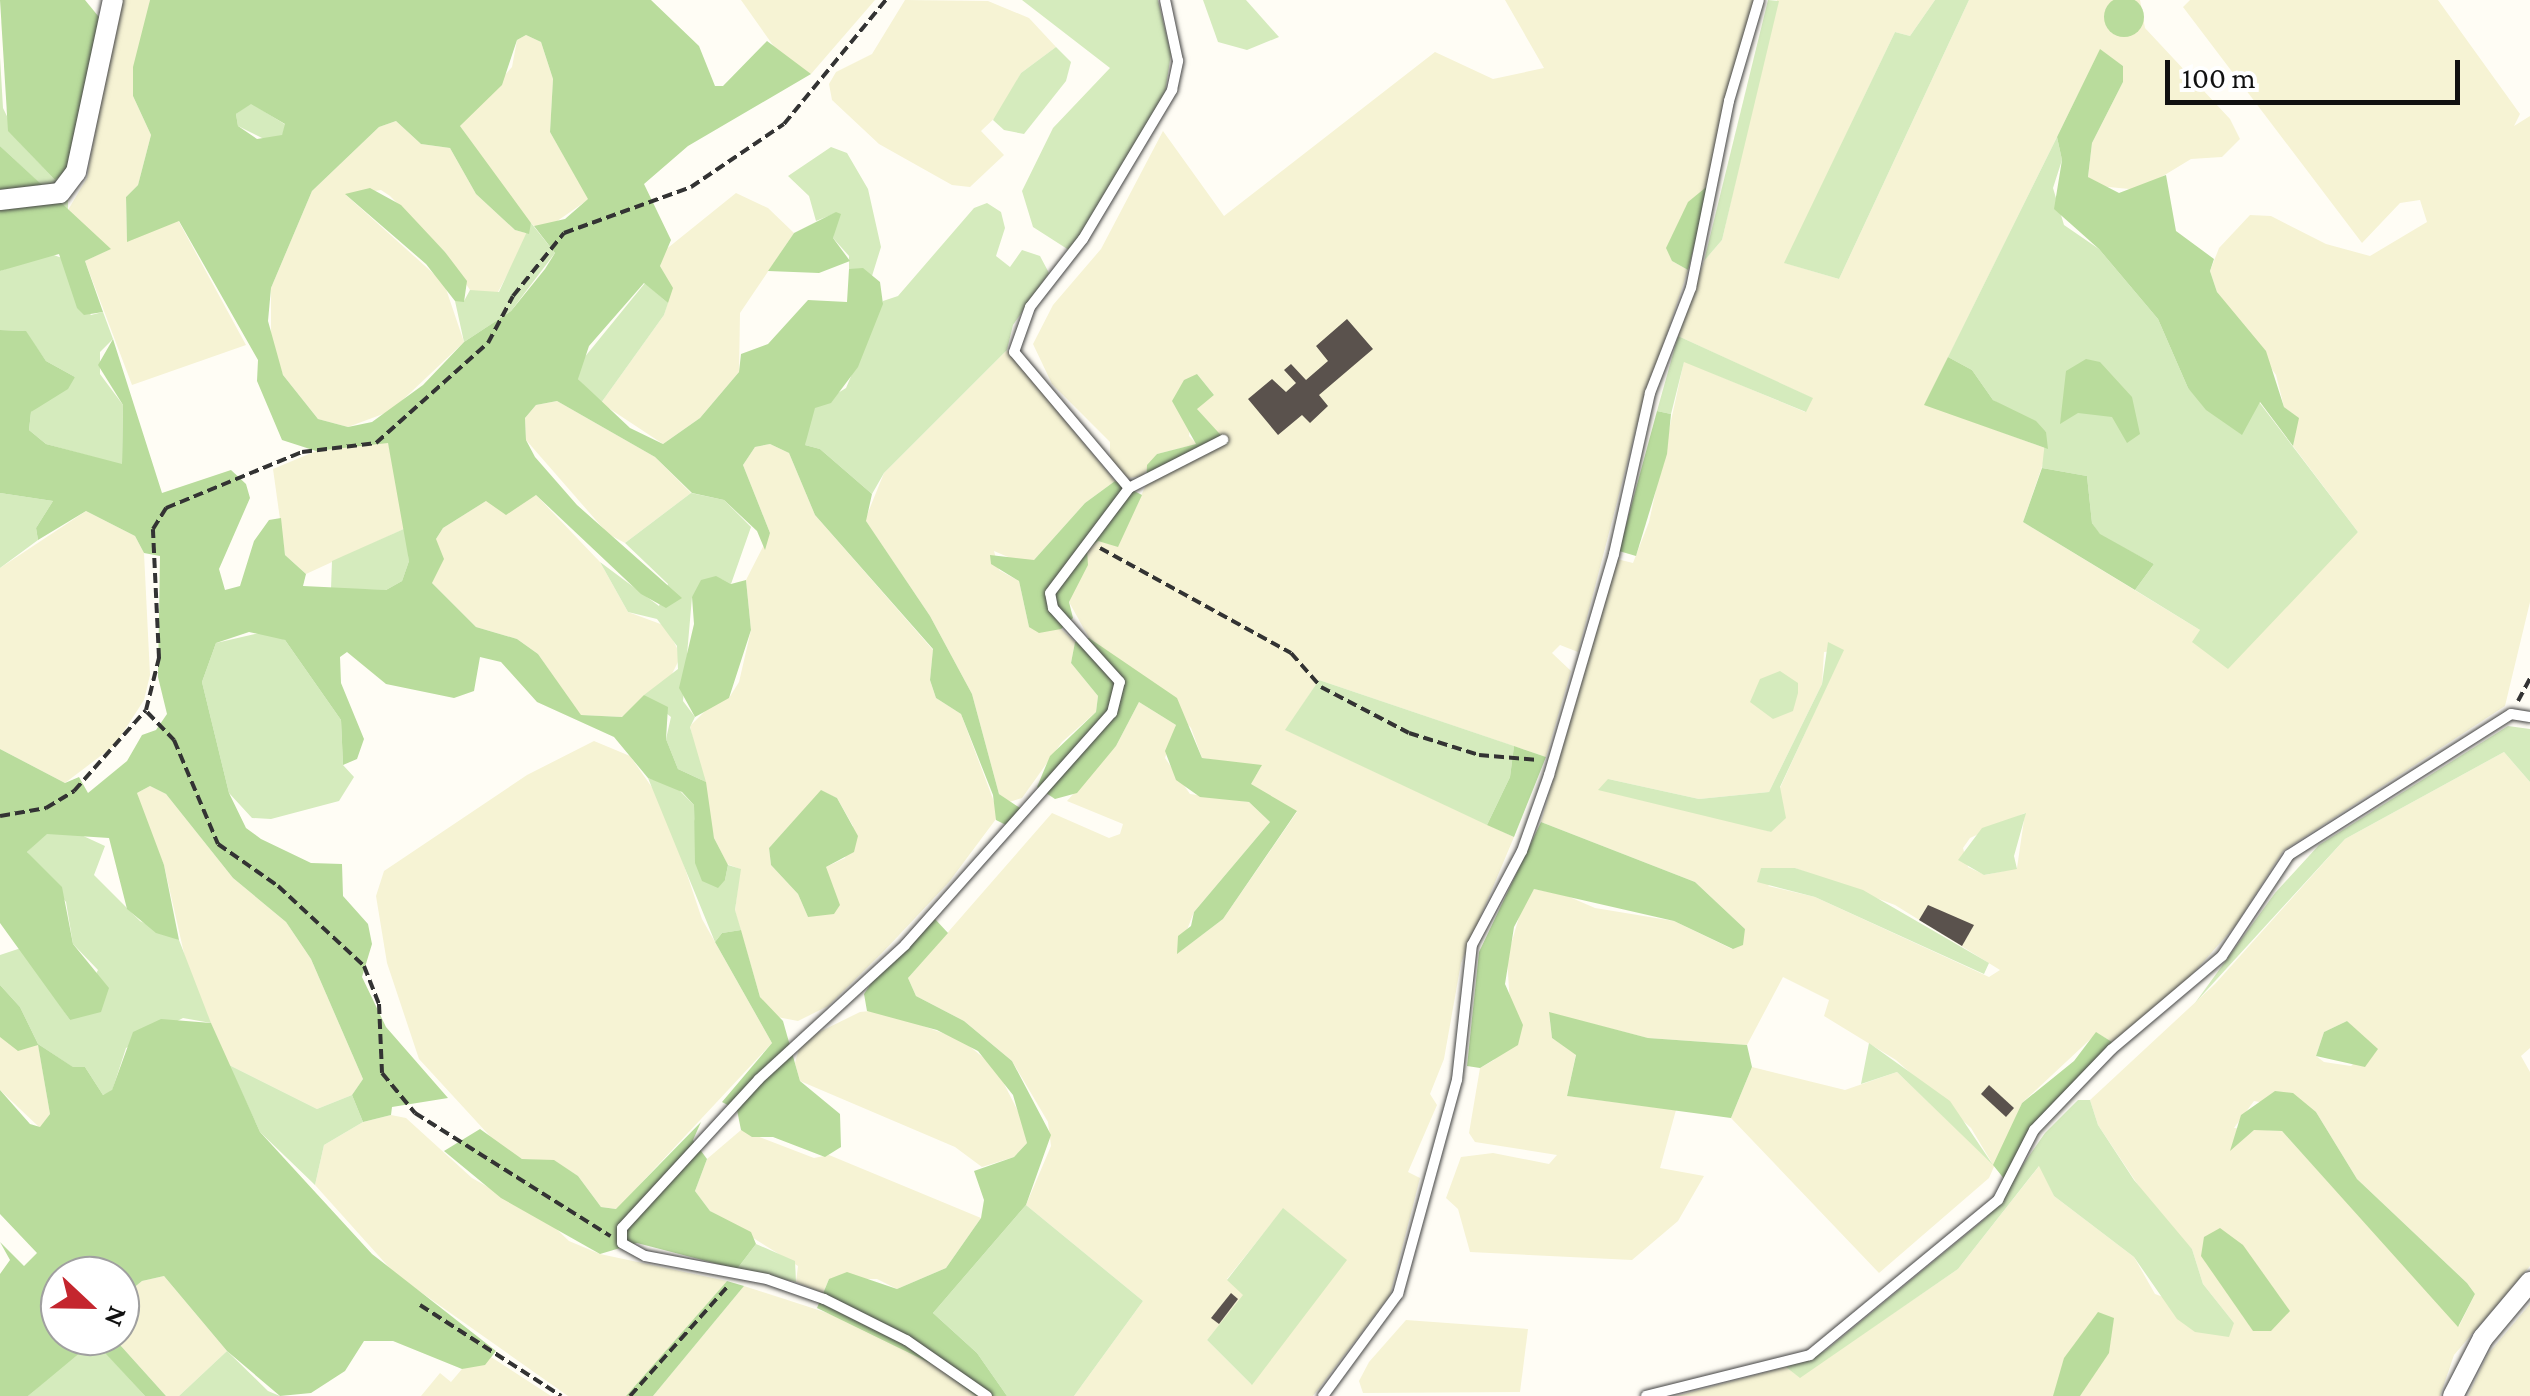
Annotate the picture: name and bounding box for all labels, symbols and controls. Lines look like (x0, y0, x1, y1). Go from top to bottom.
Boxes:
scale bar (2170, 40, 2465, 102)
text: 100 m (2182, 61, 2256, 94)
north arrow (40, 1256, 140, 1356)
text: N (98, 1302, 134, 1331)

